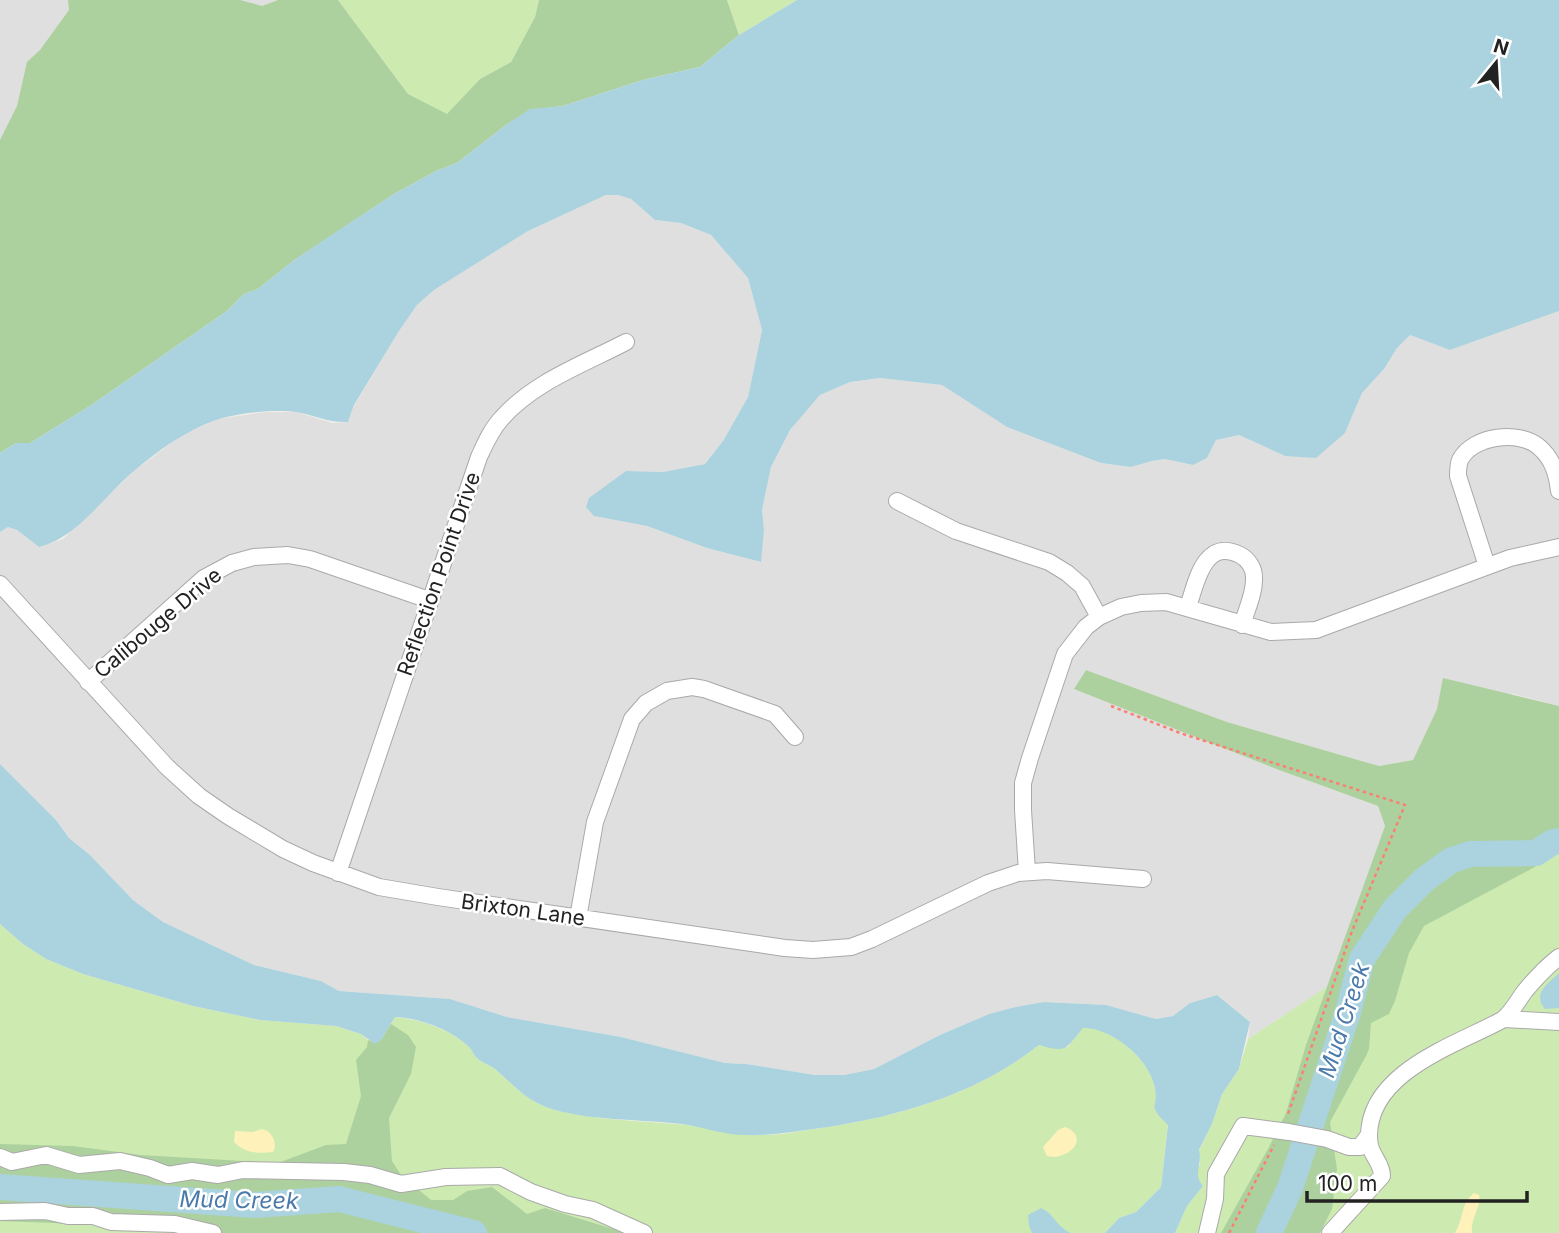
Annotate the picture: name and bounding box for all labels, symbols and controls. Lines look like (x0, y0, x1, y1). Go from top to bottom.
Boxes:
north arrow (1461, 28, 1531, 98)
text: N (1491, 34, 1512, 60)
street label: Reflection Point Drive (392, 469, 485, 679)
street label: Calibouge Drive (89, 562, 226, 683)
street label: Brixton Lane (460, 888, 587, 931)
water label: Mud Creek (1312, 959, 1376, 1081)
scale bar (1307, 1160, 1528, 1204)
text: 100 m (1318, 1171, 1377, 1196)
water label: Mud Creek (179, 1185, 299, 1215)

